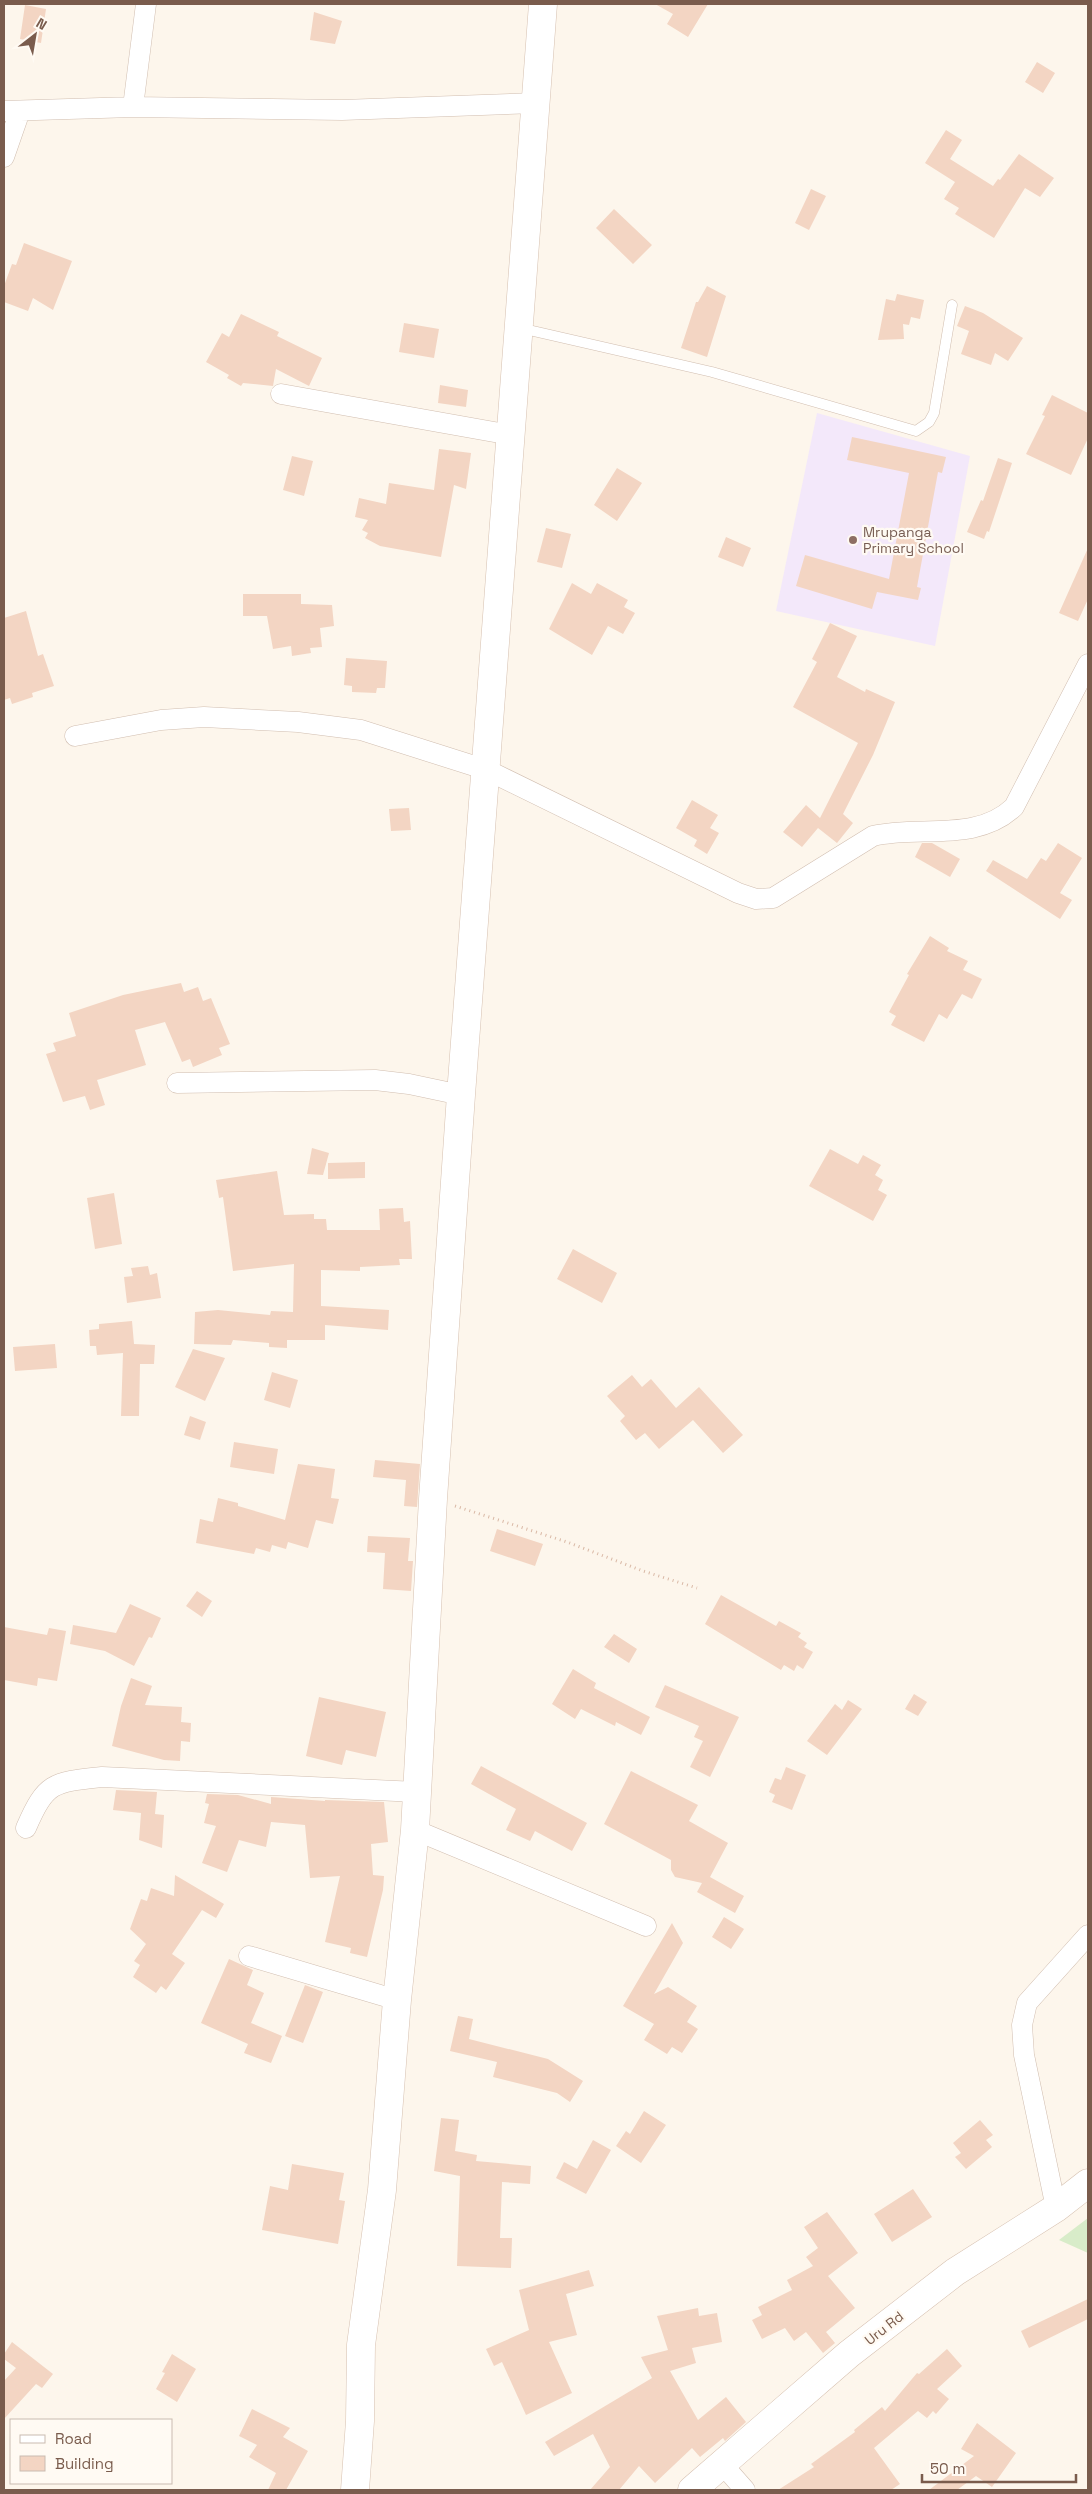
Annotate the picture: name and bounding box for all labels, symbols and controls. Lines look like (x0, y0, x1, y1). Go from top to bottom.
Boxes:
north arrow (10, 10, 60, 60)
text: N (33, 14, 50, 34)
place label: Mrupanga Primary School (863, 523, 964, 557)
marker: Mrupanga Primary School (847, 534, 859, 546)
street label: Uru Rd (861, 2307, 907, 2349)
legend (10, 2419, 172, 2484)
text: Road (55, 2429, 92, 2448)
scale bar (922, 2452, 1076, 2484)
text: Building (55, 2454, 114, 2473)
text: 50 m (930, 2459, 965, 2478)

